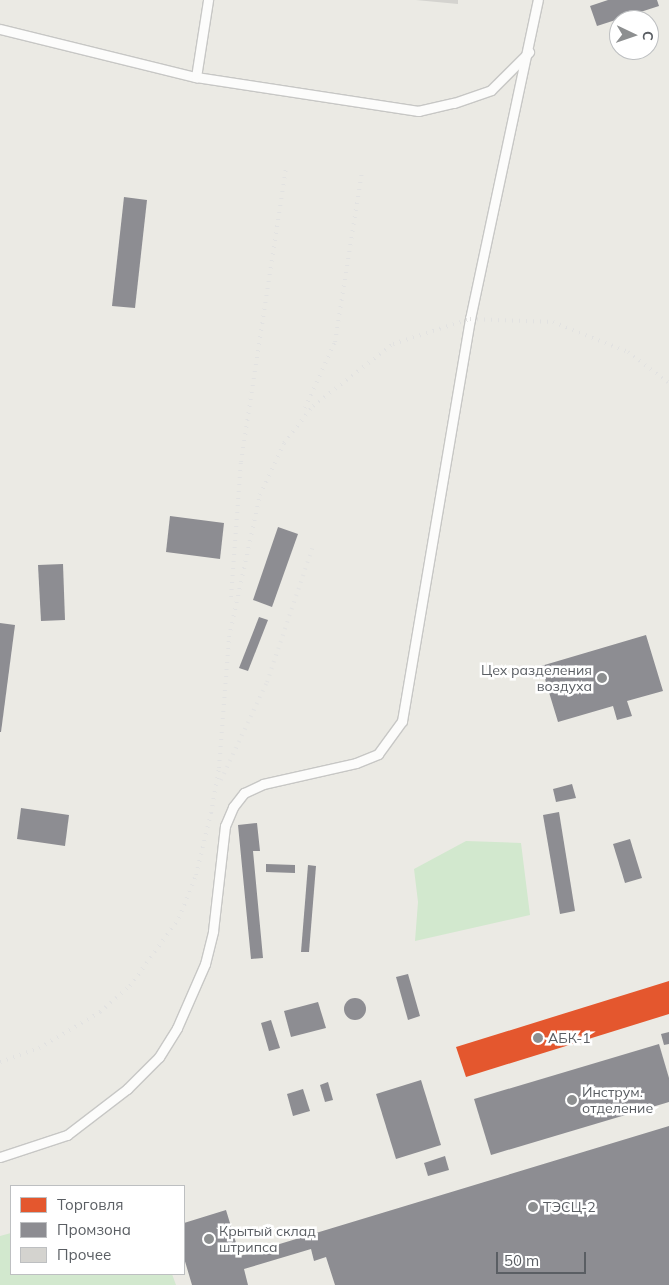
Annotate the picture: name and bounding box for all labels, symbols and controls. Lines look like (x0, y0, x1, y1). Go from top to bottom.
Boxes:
north arrow (609, 10, 659, 60)
text: С (639, 30, 657, 41)
place label: Цех разделения воздуха (481, 662, 592, 694)
marker: Цех разделения воздуха (596, 672, 608, 684)
place label: АБК-1 (548, 1030, 591, 1046)
marker: АБК-1 (532, 1032, 544, 1044)
place label: Инструм. отделение (582, 1084, 653, 1116)
marker: Инструм. отделение (566, 1094, 578, 1106)
legend (10, 1185, 185, 1275)
text: Торговля (57, 1195, 124, 1214)
place label: ТЭСЦ-2 (543, 1199, 596, 1215)
marker: ТЭСЦ-2 (527, 1201, 539, 1213)
text: Промзона (57, 1220, 131, 1239)
place label: Крытый склад штрипса (219, 1223, 316, 1256)
marker: Крытый склад штрипса (203, 1233, 215, 1245)
scale bar (499, 1242, 589, 1274)
text: Прочее (57, 1245, 111, 1264)
text: 50 m (504, 1251, 539, 1270)

